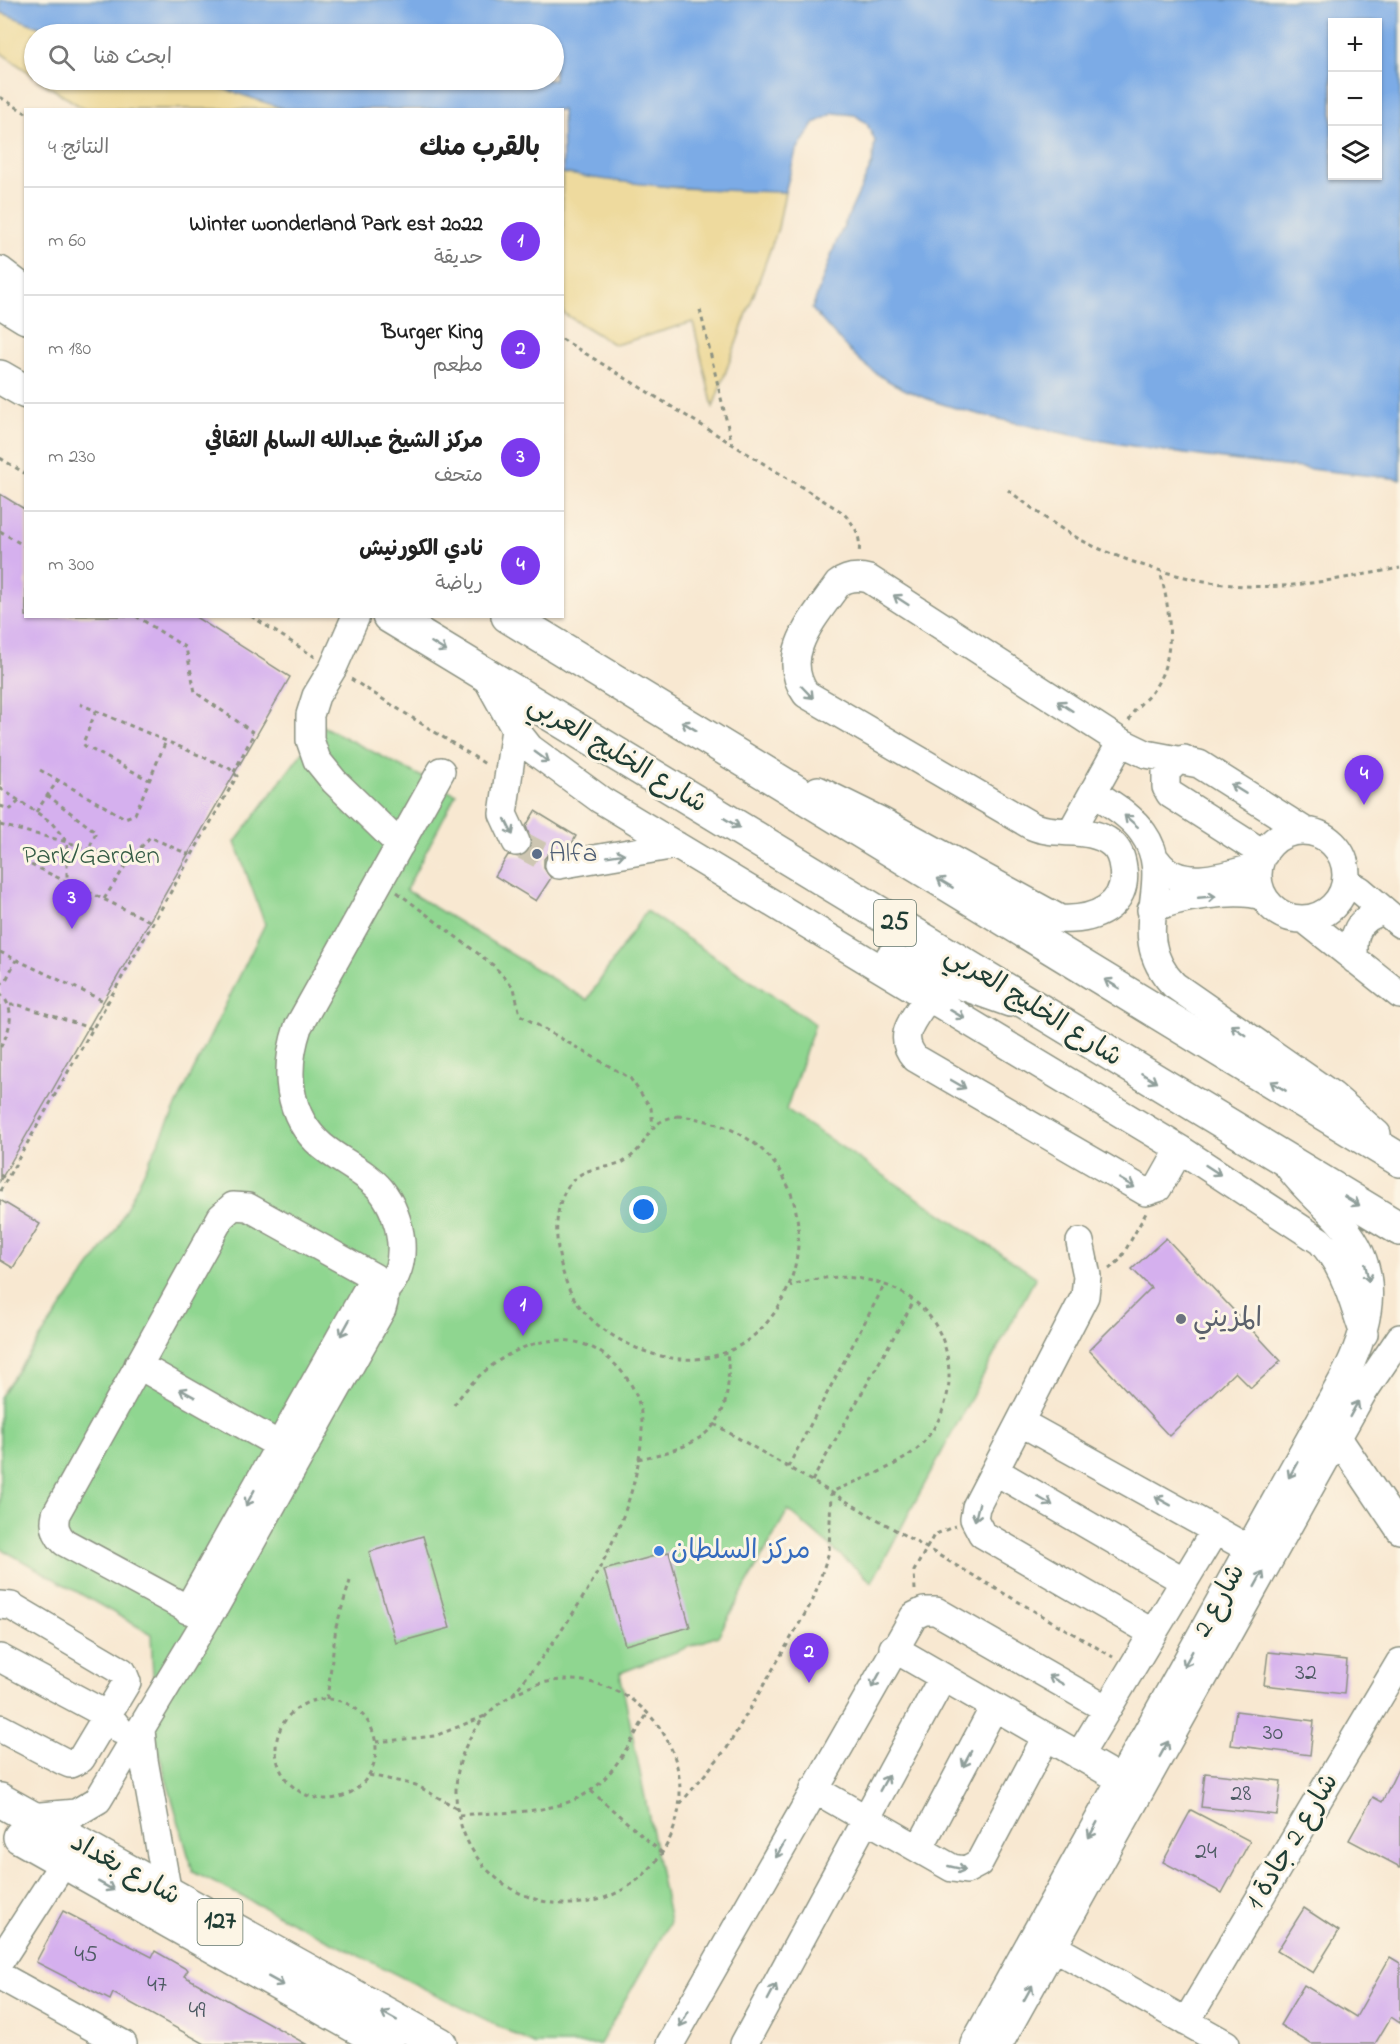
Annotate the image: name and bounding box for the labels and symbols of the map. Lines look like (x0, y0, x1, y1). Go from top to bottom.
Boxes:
one-way arrow (893, 594, 910, 606)
one-way arrow (430, 642, 447, 654)
one-way arrow (800, 684, 814, 699)
street label: شارع الخليج العربي (520, 686, 714, 825)
one-way arrow (1057, 699, 1074, 711)
one-way arrow (681, 720, 698, 732)
one-way arrow (533, 751, 549, 763)
pin: 4 (1344, 756, 1384, 805)
one-way arrow (1230, 782, 1247, 794)
one-way arrow (1123, 814, 1139, 827)
one-way arrow (504, 818, 516, 836)
one-way arrow (723, 818, 740, 830)
place label: Alfa (549, 835, 597, 874)
park label: Park/Garden (22, 837, 160, 876)
marker: Alfa (530, 847, 544, 861)
one-way arrow (606, 849, 626, 860)
one-way arrow (937, 876, 954, 888)
pin: 3 (52, 880, 92, 929)
one-way arrow (1196, 891, 1216, 902)
road number: 25 (874, 900, 916, 946)
street label: شارع الخليج العربي (936, 937, 1129, 1078)
one-way arrow (1104, 978, 1121, 990)
one-way arrow (948, 1009, 965, 1021)
one-way arrow (1230, 1024, 1246, 1036)
one-way arrow (1140, 1073, 1157, 1085)
one-way arrow (949, 1078, 966, 1090)
one-way arrow (1270, 1079, 1287, 1091)
one-way arrow (1204, 1165, 1221, 1177)
one-way arrow (1118, 1177, 1135, 1189)
your location (629, 1195, 658, 1224)
one-way arrow (1343, 1195, 1360, 1207)
one-way arrow (1362, 1263, 1373, 1282)
pin: 1 (504, 1286, 542, 1336)
place label: المزيني (1193, 1300, 1262, 1340)
marker: المزيني (1174, 1312, 1188, 1326)
one-way arrow (339, 1319, 351, 1336)
one-way arrow (179, 1386, 196, 1398)
one-way arrow (1348, 1401, 1360, 1418)
one-way arrow (1286, 1462, 1298, 1479)
one-way arrow (244, 1489, 256, 1506)
one-way arrow (1037, 1495, 1054, 1507)
one-way arrow (1155, 1495, 1173, 1506)
one-way arrow (970, 1502, 982, 1521)
place label: مركز السلطان (671, 1532, 810, 1571)
marker: مركز السلطان (652, 1544, 666, 1558)
street label: شارع 2 (1184, 1557, 1256, 1645)
one-way arrow (1253, 1571, 1265, 1588)
pin: 2 (790, 1634, 828, 1683)
one-way arrow (1182, 1650, 1193, 1668)
house number: 32 (1295, 1656, 1317, 1691)
one-way arrow (869, 1671, 881, 1688)
one-way arrow (1048, 1674, 1065, 1686)
house number: 30 (1263, 1716, 1283, 1751)
one-way arrow (1158, 1741, 1170, 1758)
one-way arrow (961, 1749, 972, 1767)
street label: شارع 2 جادة 1 (1237, 1766, 1349, 1918)
one-way arrow (878, 1775, 890, 1792)
house number: 28 (1231, 1777, 1251, 1812)
one-way arrow (1087, 1821, 1099, 1838)
street label: شارع بغداد (63, 1824, 187, 1916)
house number: 24 (1195, 1835, 1217, 1870)
one-way arrow (774, 1841, 786, 1858)
one-way arrow (947, 1862, 966, 1874)
one-way arrow (97, 1880, 114, 1892)
road number: 127 (198, 1899, 242, 1945)
house number: 45 (74, 1938, 98, 1973)
house number: 47 (147, 1968, 167, 2003)
one-way arrow (267, 1975, 284, 1987)
one-way arrow (767, 1984, 778, 2002)
one-way arrow (1022, 1985, 1034, 2002)
house number: 49 (188, 1994, 206, 2029)
one-way arrow (380, 2010, 398, 2021)
one-way arrow (678, 2010, 690, 2027)

